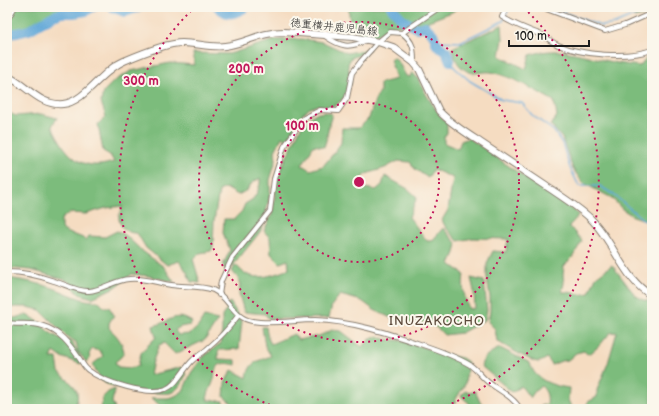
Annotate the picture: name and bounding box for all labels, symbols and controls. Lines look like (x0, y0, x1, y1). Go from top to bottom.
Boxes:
street label: 徳重横井鹿児島線 (290, 16, 378, 38)
scale bar (509, 22, 589, 48)
text: 100 m (515, 29, 547, 44)
text: 200 m (228, 62, 264, 77)
text: 300 m (123, 74, 159, 89)
text: 100 m (285, 119, 319, 134)
centre of rings (352, 175, 366, 189)
district label: INUZAKOCHO (389, 313, 485, 329)

